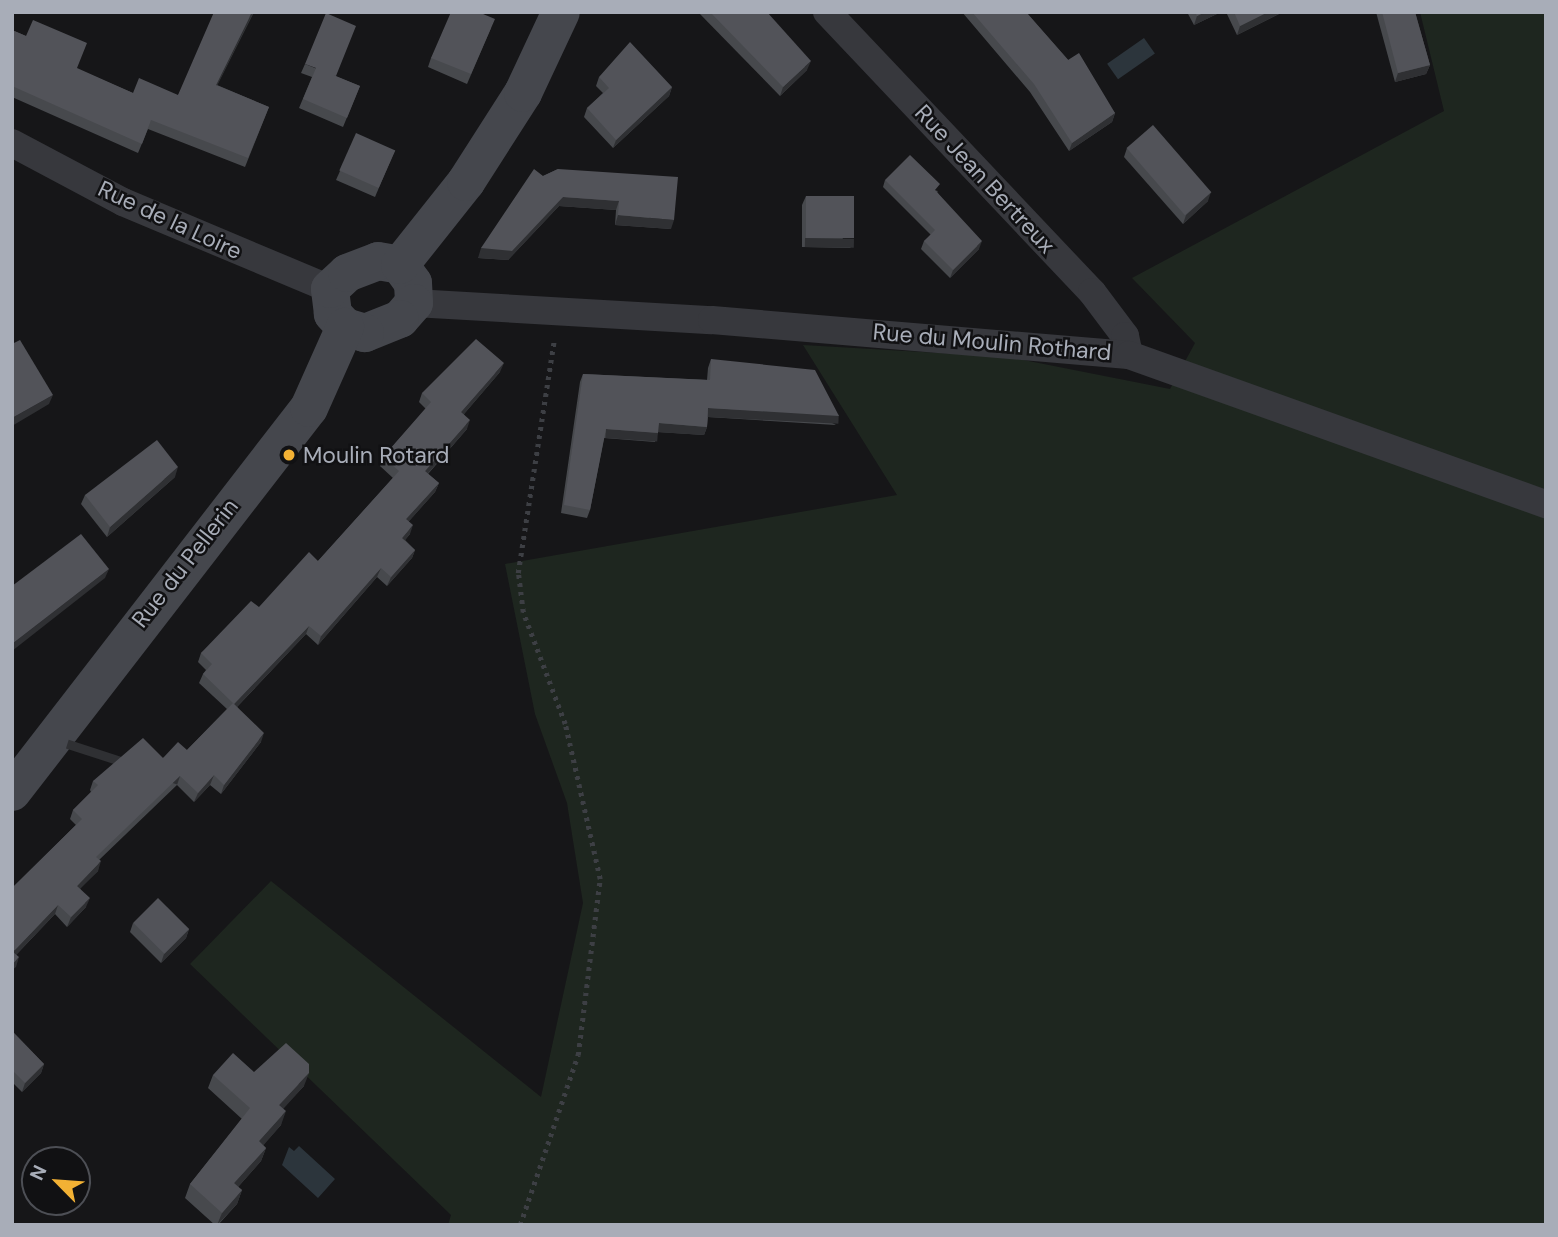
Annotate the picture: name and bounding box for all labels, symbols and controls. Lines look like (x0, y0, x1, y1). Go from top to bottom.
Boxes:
street label: Rue Jean Bertreux (909, 99, 1061, 259)
street label: Rue de la Loire (94, 175, 246, 265)
street label: Rue du Moulin Rothard (872, 318, 1112, 366)
place label: Moulin Rotard (303, 441, 449, 469)
marker: Moulin Rotard (281, 447, 297, 463)
street label: Rue du Pellerin (126, 493, 244, 633)
north arrow (21, 1146, 91, 1216)
text: N (24, 1161, 53, 1184)

